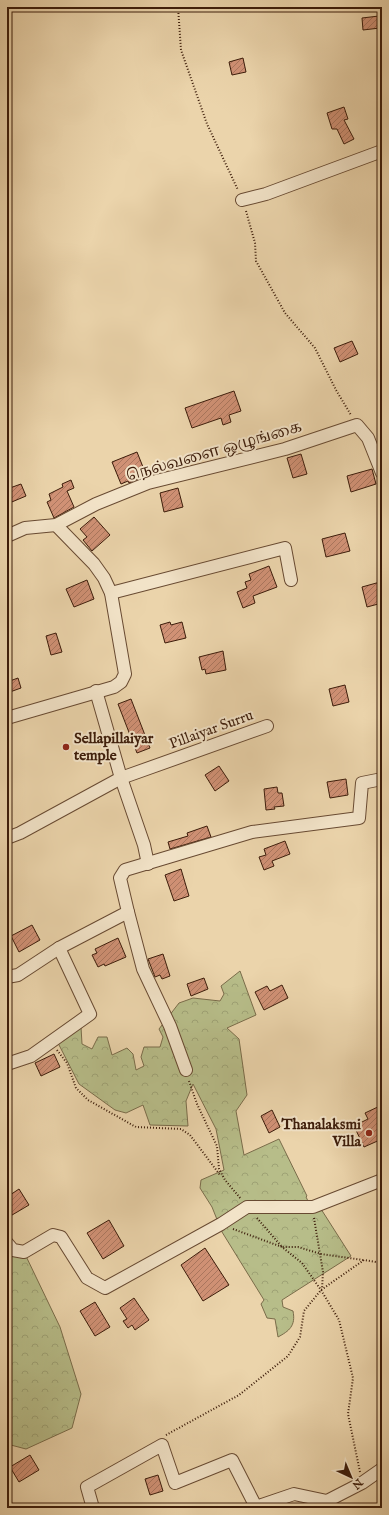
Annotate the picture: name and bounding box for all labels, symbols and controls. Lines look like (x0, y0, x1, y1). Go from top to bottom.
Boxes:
street label: நெல்வளை ஒழுங்கை (124, 417, 304, 486)
street label: Pillaiyar Surru (167, 705, 256, 753)
place label: Sellapillaiyar temple (73, 729, 154, 765)
marker: Sellapillaiyar temple (61, 742, 71, 752)
place label: Thanalaksmi Villa (281, 1115, 362, 1151)
marker: Thanalaksmi Villa (364, 1128, 374, 1138)
north arrow (331, 1457, 371, 1497)
text: N (349, 1474, 366, 1492)

